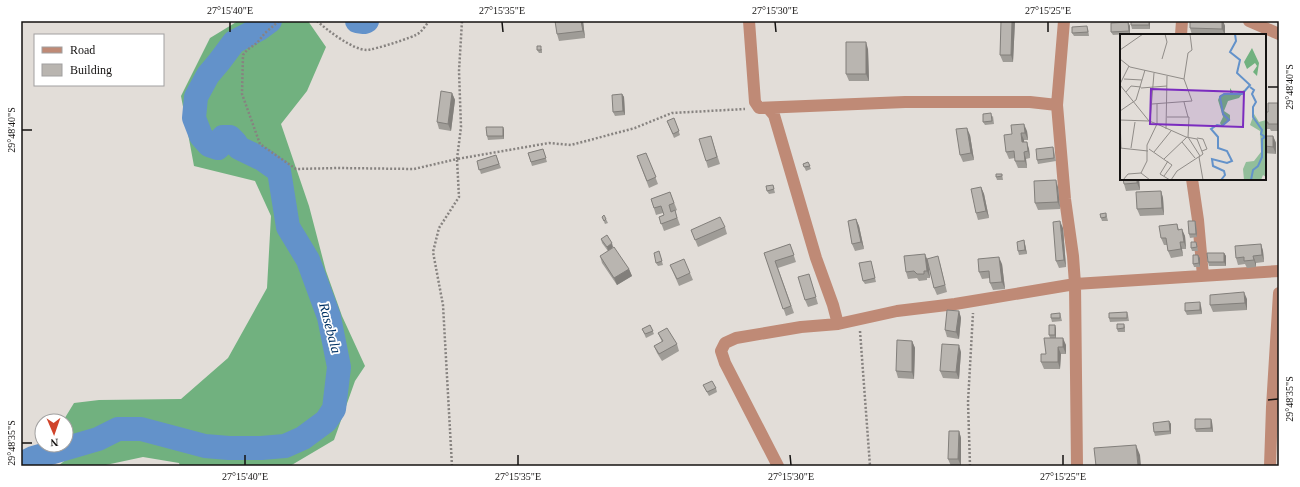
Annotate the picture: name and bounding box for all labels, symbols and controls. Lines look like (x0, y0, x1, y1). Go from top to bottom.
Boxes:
text: 27°15'40"E (207, 5, 253, 16)
text: 27°15'35"E (479, 5, 525, 16)
text: 27°15'30"E (752, 5, 798, 16)
text: 27°15'25"E (1025, 5, 1071, 16)
legend (34, 34, 164, 86)
inset map (1120, 34, 1266, 180)
text: Road (70, 43, 95, 57)
text: Building (70, 63, 112, 77)
text: 29°48'40"S (1284, 64, 1295, 110)
text: 29°48'40"S (6, 107, 17, 153)
water label: Rasebala (316, 300, 344, 355)
text: 29°48'35"S (1284, 376, 1295, 422)
north arrow (34, 413, 74, 453)
text: 29°48'35"S (6, 420, 17, 466)
text: N (50, 437, 59, 449)
text: 27°15'40"E (222, 471, 268, 482)
text: 27°15'35"E (495, 471, 541, 482)
text: 27°15'30"E (768, 471, 814, 482)
text: 27°15'25"E (1040, 471, 1086, 482)

